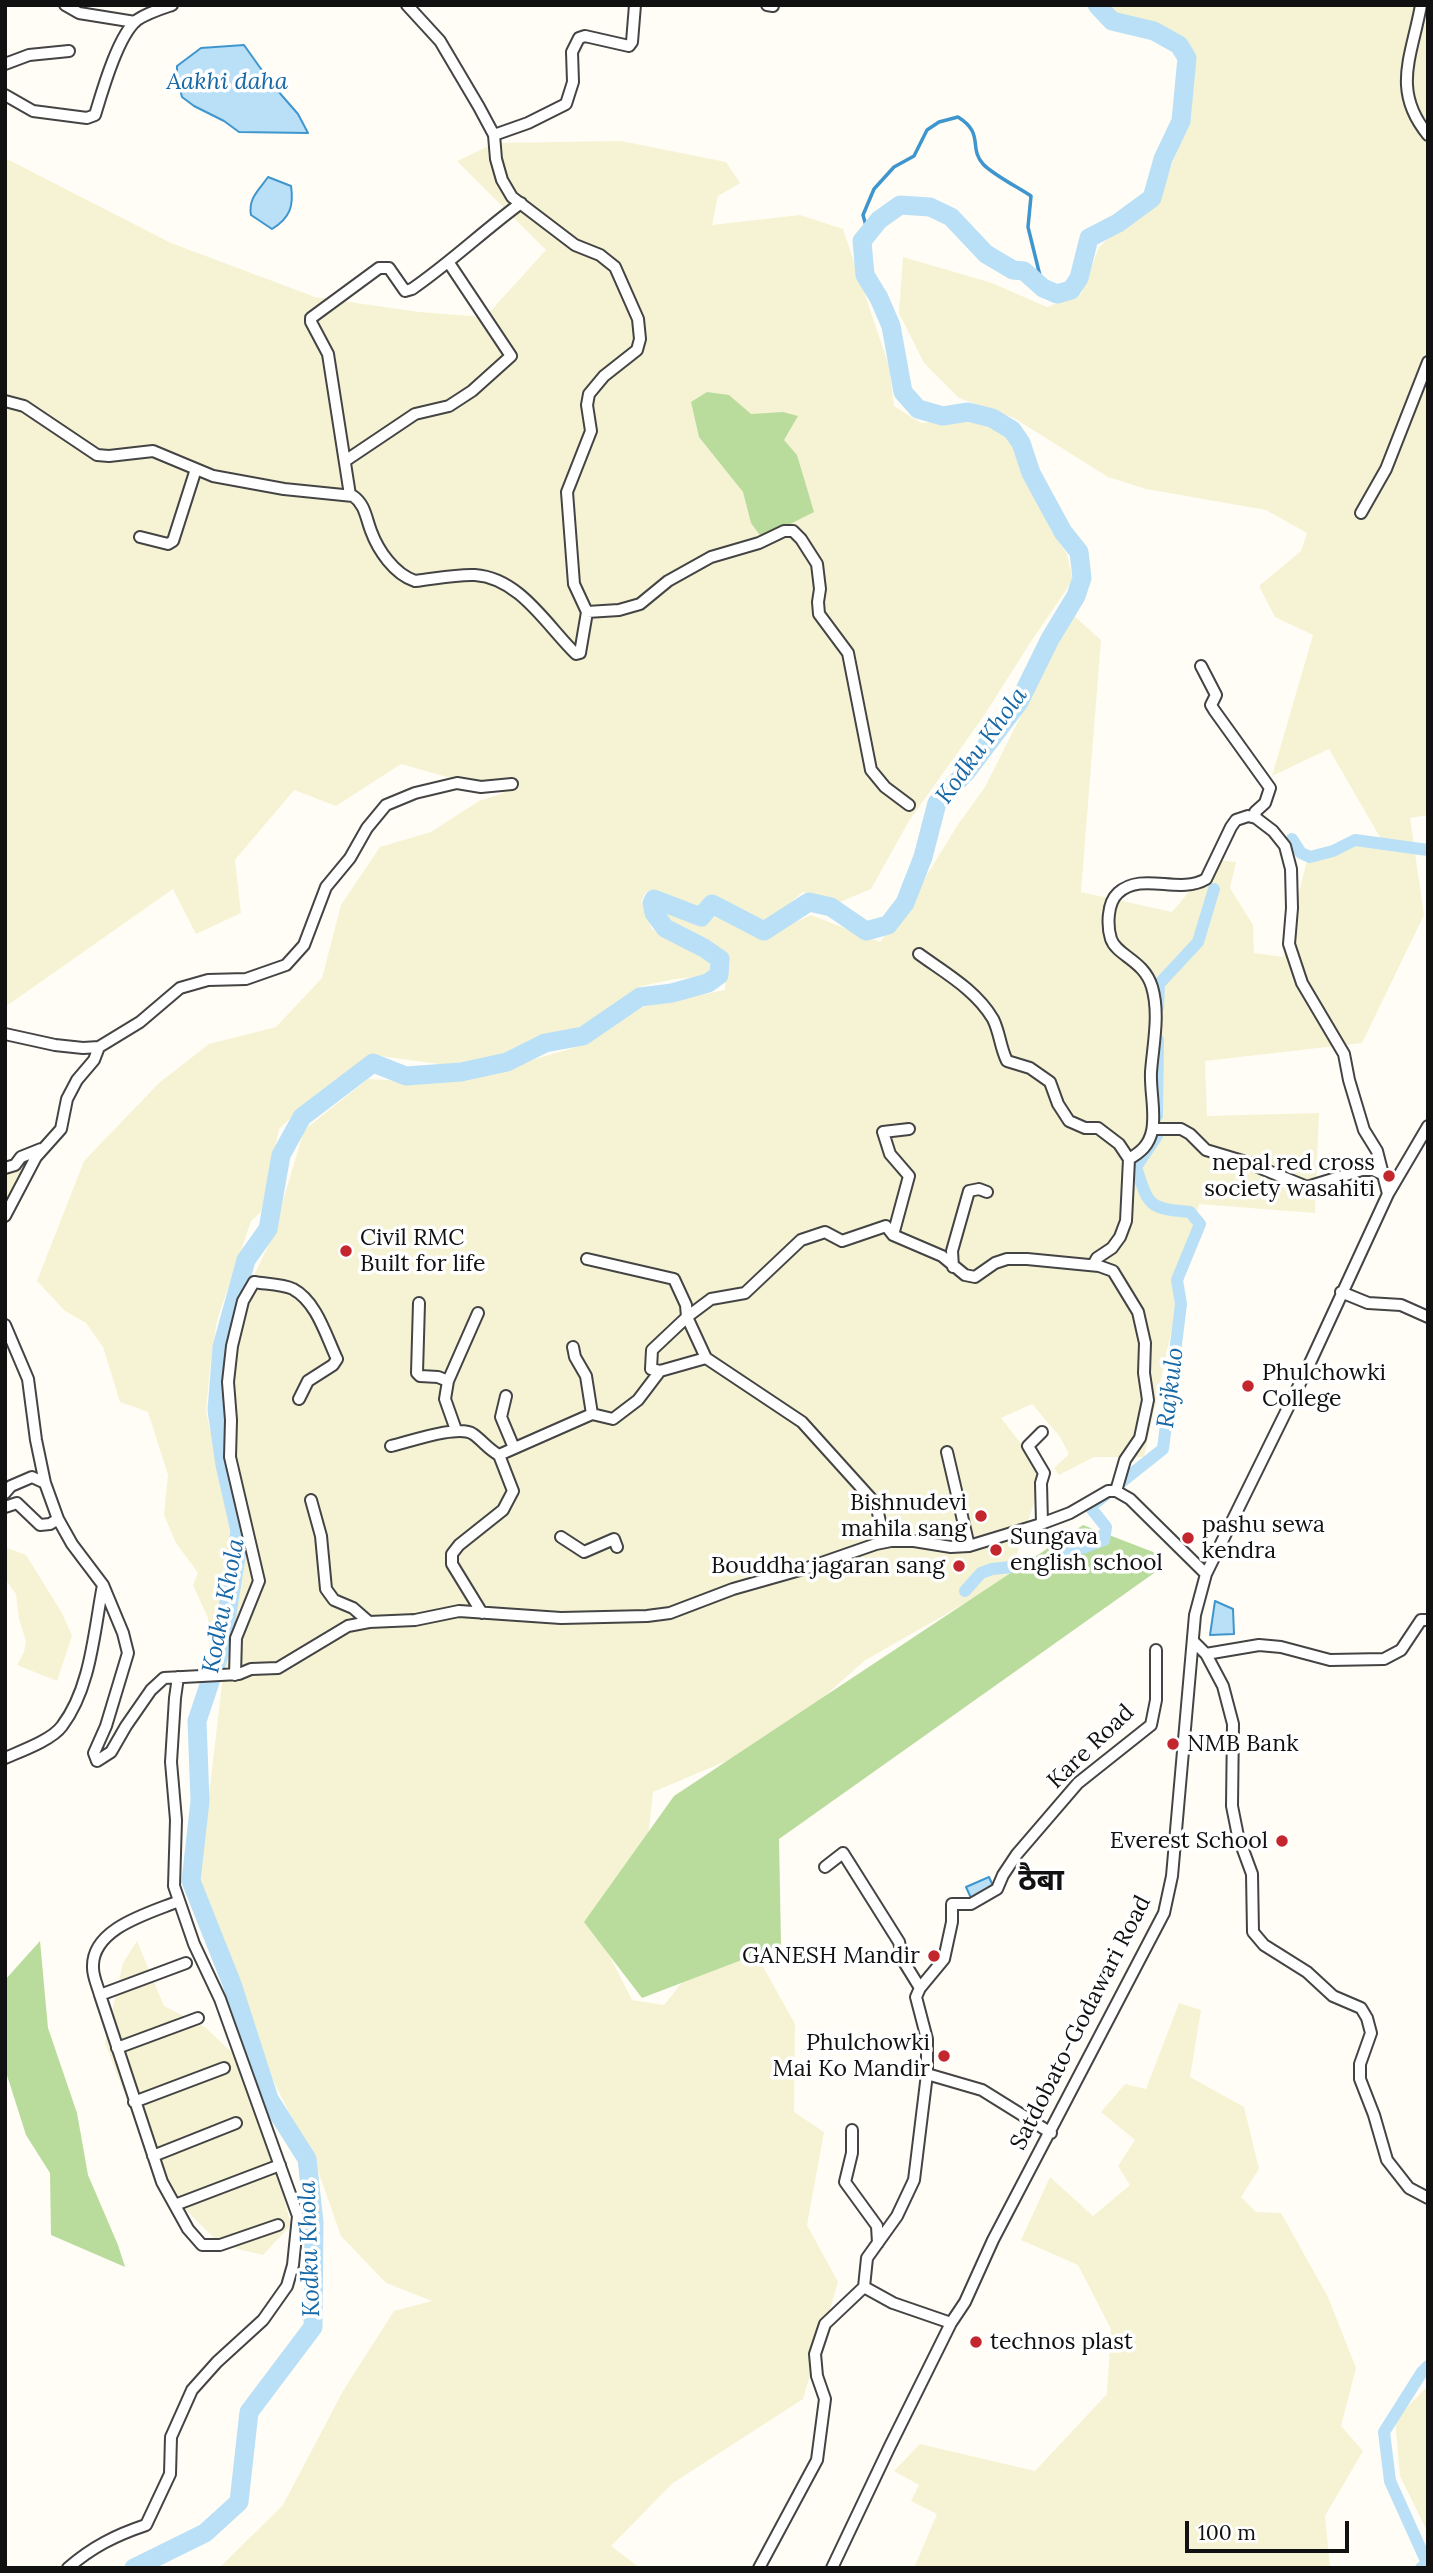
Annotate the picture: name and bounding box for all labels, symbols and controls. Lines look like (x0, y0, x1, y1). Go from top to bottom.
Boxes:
water label: Aakhi daha (166, 68, 288, 96)
water label: Kodku Khola (930, 682, 1034, 810)
place label: nepal red cross society wasahiti (1204, 1149, 1375, 1203)
marker: nepal red cross society wasahiti (1381, 1168, 1397, 1184)
place label: Civil RMC Built for life (360, 1224, 486, 1278)
marker: Civil RMC Built for life (338, 1243, 354, 1259)
water label: Rajkulo (1152, 1346, 1190, 1430)
place label: Phulchowki College (1262, 1359, 1386, 1413)
marker: Phulchowki College (1240, 1378, 1256, 1394)
place label: Bishnudevi mahila sang (841, 1489, 967, 1543)
marker: Bishnudevi mahila sang (973, 1508, 989, 1524)
place label: pashu sewa kendra (1202, 1511, 1325, 1565)
place label: Sungava english school (1010, 1523, 1163, 1577)
marker: pashu sewa kendra (1180, 1530, 1196, 1546)
water label: Kodku Khola (197, 1536, 251, 1676)
marker: Sungava english school (988, 1542, 1004, 1558)
place label: Bouddha jagaran sang (711, 1552, 945, 1580)
marker: Bouddha jagaran sang (951, 1558, 967, 1574)
street label: Kare Road (1042, 1699, 1140, 1795)
place label: NMB Bank (1187, 1730, 1298, 1758)
marker: NMB Bank (1165, 1736, 1181, 1752)
place label: Everest School (1110, 1827, 1268, 1855)
marker: Everest School (1274, 1833, 1290, 1849)
district label: ठैबा (1018, 1863, 1064, 1899)
street label: Satdobato-Godawari Road (1005, 1891, 1157, 2155)
place label: GANESH Mandir (742, 1942, 920, 1970)
marker: GANESH Mandir (926, 1948, 942, 1964)
place label: Phulchowki Mai Ko Mandir (773, 2029, 930, 2083)
marker: Phulchowki Mai Ko Mandir (936, 2048, 952, 2064)
water label: Kodku Khola (293, 2180, 327, 2318)
place label: technos plast (990, 2328, 1133, 2356)
marker: technos plast (968, 2334, 984, 2350)
scale bar (1188, 2506, 1352, 2550)
text: 100 m (1198, 2519, 1256, 2546)

